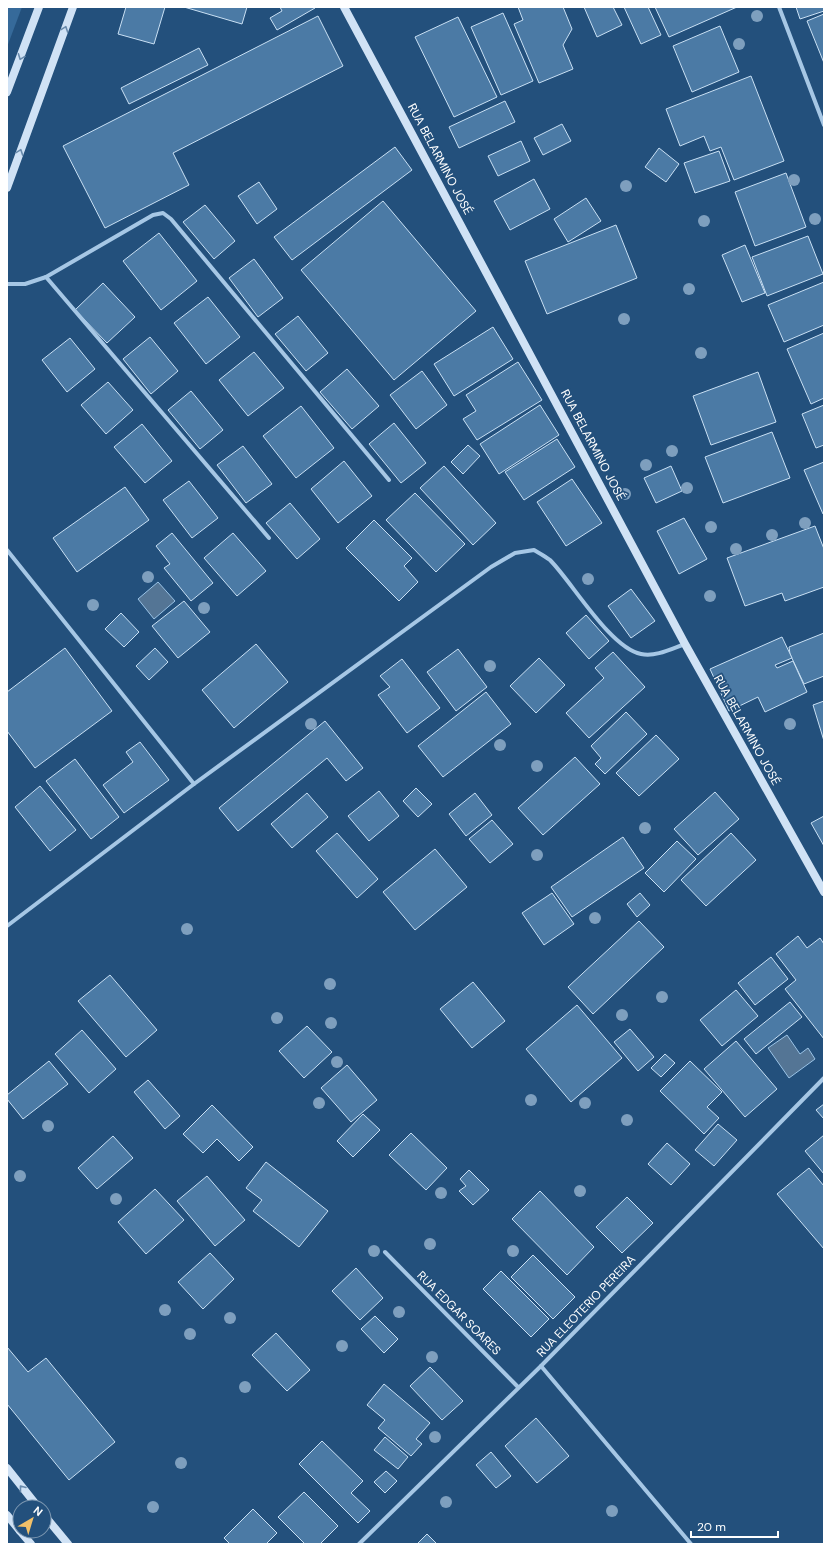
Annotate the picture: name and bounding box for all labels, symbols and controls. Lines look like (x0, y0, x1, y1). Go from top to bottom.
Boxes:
one-way arrow (60, 26, 68, 33)
one-way arrow (17, 53, 25, 60)
street label: RUA BELARMINO JOSÉ (404, 101, 476, 218)
one-way arrow (16, 148, 24, 155)
street label: RUA BELARMINO JOSÉ (557, 387, 629, 504)
street label: RUA BELARMINO JOSÉ (710, 672, 784, 788)
street label: RUA ELEOTERIO PEREIRA (533, 1252, 639, 1360)
street label: RUA EDGAR SOARES (413, 1267, 505, 1359)
one-way arrow (20, 1485, 27, 1492)
north arrow (12, 1499, 52, 1539)
text: N (31, 1503, 46, 1519)
scale bar (691, 1513, 778, 1539)
text: 20 m (697, 1519, 726, 1535)

